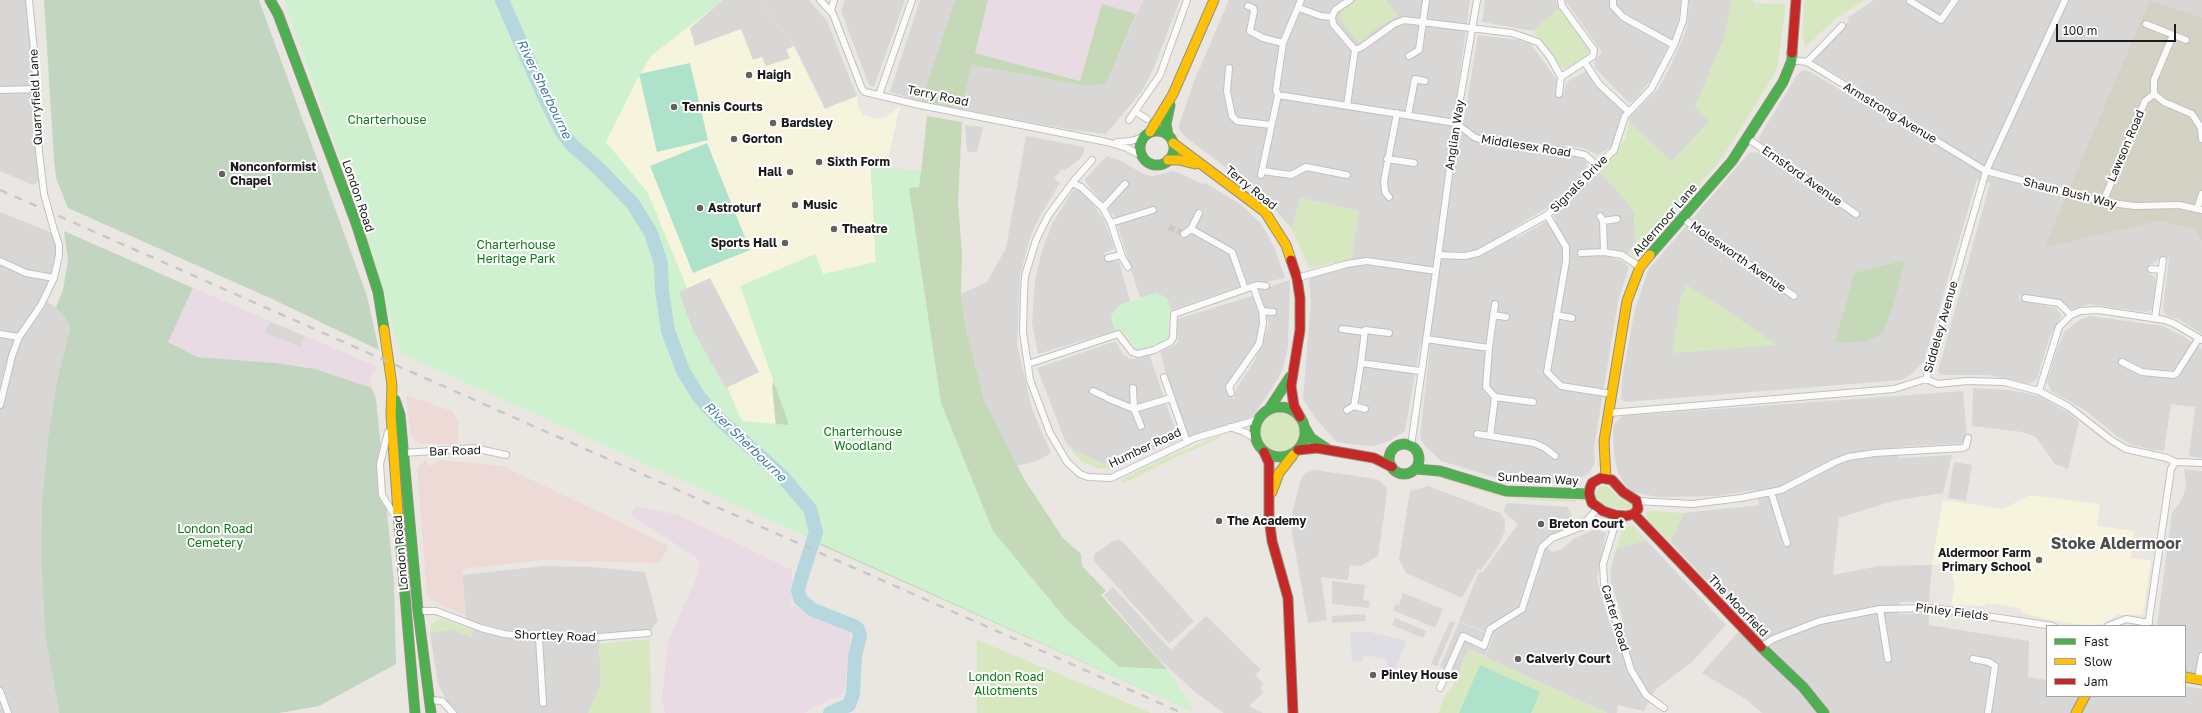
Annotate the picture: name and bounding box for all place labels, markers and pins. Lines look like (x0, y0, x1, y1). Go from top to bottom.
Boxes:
place label: Haigh (757, 68, 791, 82)
marker: Haigh (744, 70, 754, 80)
place label: Tennis Courts (682, 100, 763, 114)
marker: Tennis Courts (669, 102, 679, 112)
place label: Bardsley (781, 116, 833, 130)
marker: Bardsley (768, 118, 778, 128)
place label: Gorton (742, 132, 782, 146)
marker: Gorton (729, 134, 739, 144)
place label: Sixth Form (827, 155, 890, 169)
marker: Sixth Form (814, 157, 824, 167)
place label: Nonconformist Chapel (230, 160, 316, 188)
place label: Hall (758, 165, 782, 179)
marker: Hall (785, 167, 795, 177)
marker: Nonconformist Chapel (217, 169, 227, 179)
place label: Music (803, 198, 838, 212)
marker: Music (790, 200, 800, 210)
place label: Astroturf (708, 201, 761, 215)
marker: Astroturf (695, 203, 705, 213)
place label: Theatre (842, 222, 887, 236)
marker: Theatre (829, 224, 839, 234)
place label: Sports Hall (711, 236, 777, 250)
marker: Sports Hall (780, 238, 790, 248)
place label: The Academy (1227, 514, 1306, 528)
marker: The Academy (1214, 516, 1224, 526)
place label: Breton Court (1549, 517, 1624, 531)
marker: Breton Court (1536, 519, 1546, 529)
place label: Aldermoor Farm Primary School (1938, 546, 2031, 574)
marker: Aldermoor Farm Primary School (2034, 555, 2044, 565)
place label: Calverly Court (1526, 652, 1611, 666)
marker: Calverly Court (1513, 654, 1523, 664)
place label: Pinley House (1381, 668, 1458, 682)
marker: Pinley House (1368, 670, 1378, 680)

